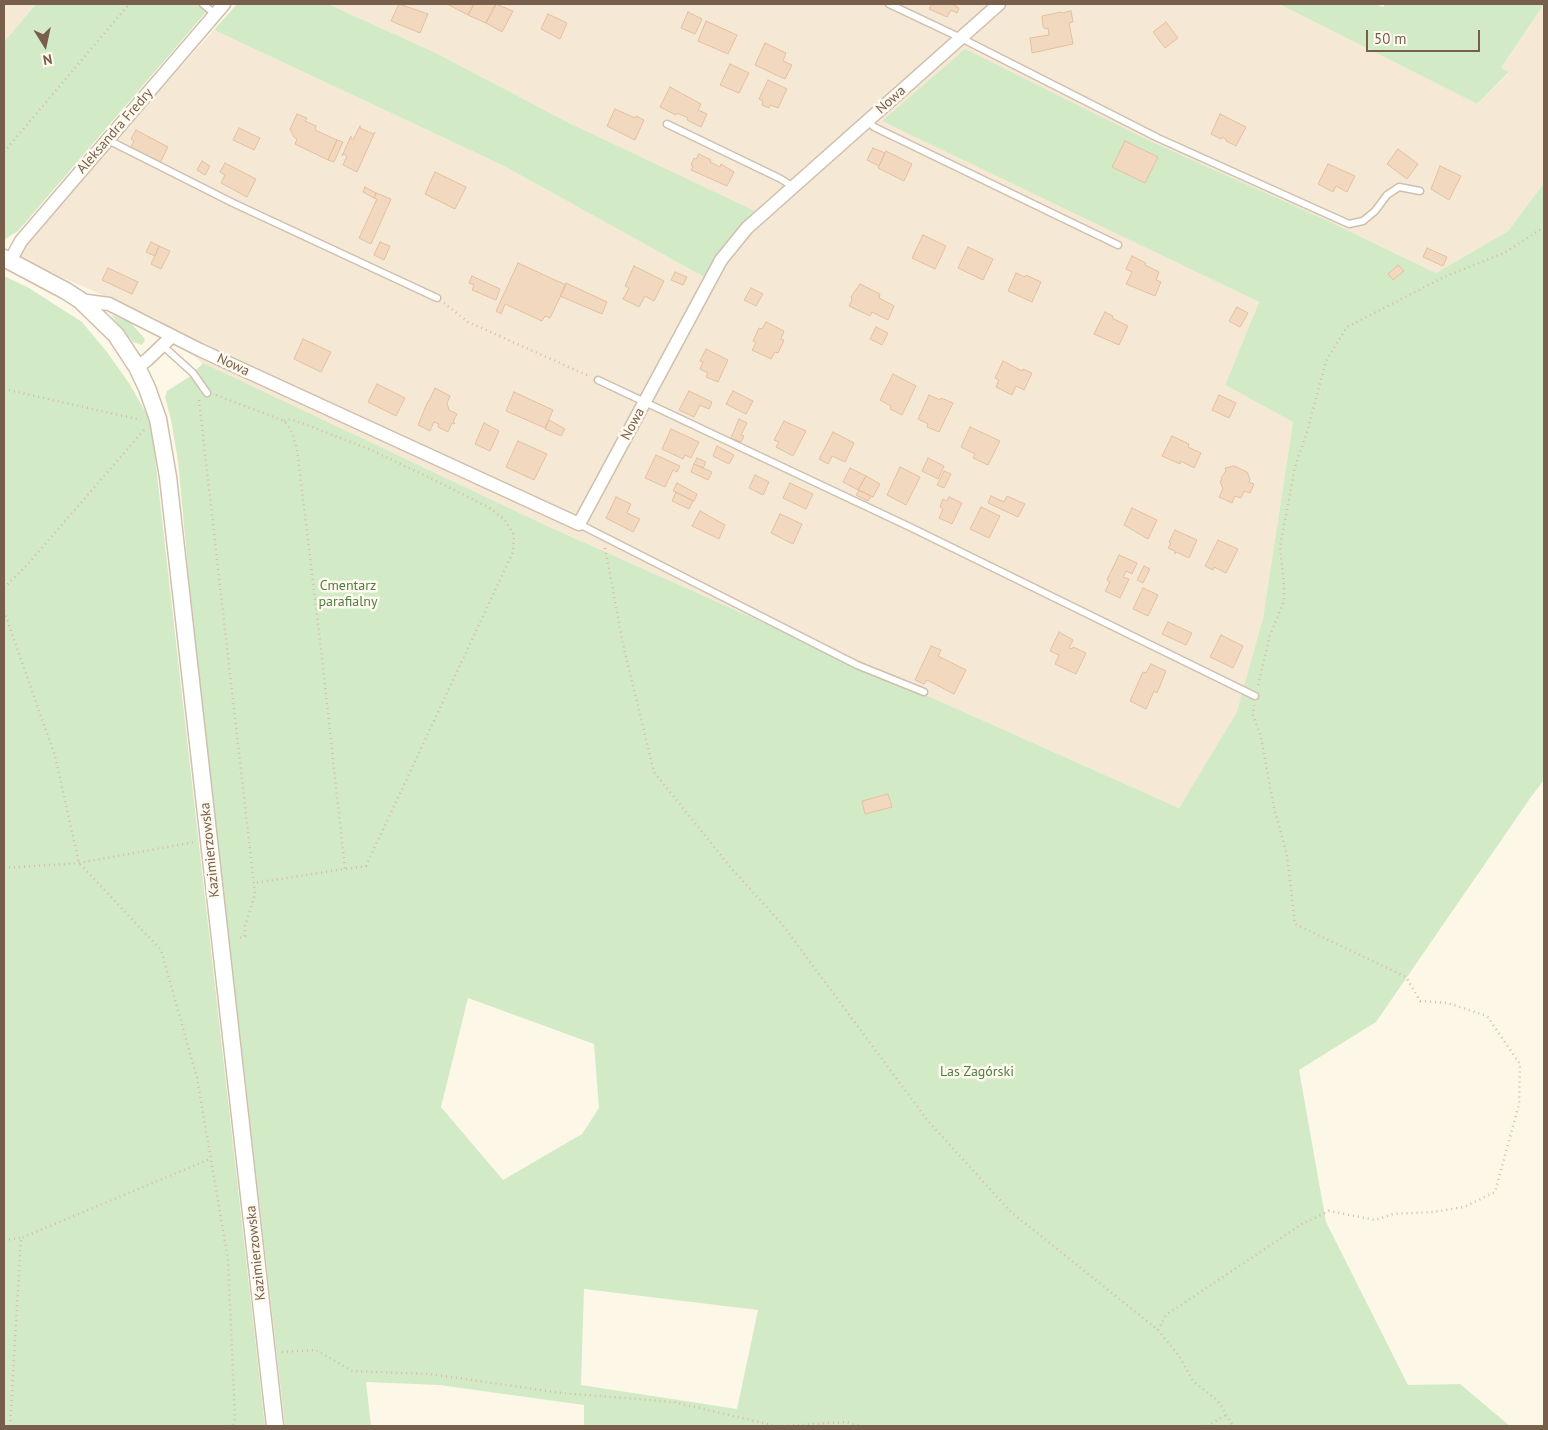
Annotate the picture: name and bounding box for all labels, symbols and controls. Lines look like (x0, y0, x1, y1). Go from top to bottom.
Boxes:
north arrow (20, 20, 70, 70)
scale bar (1368, 20, 1482, 52)
text: 50 m (1374, 29, 1407, 48)
text: N (42, 50, 54, 69)
street label: Nowa (873, 82, 909, 118)
street label: Aleksandra Fredry (73, 85, 157, 177)
street label: Nowa (214, 350, 252, 380)
street label: Nowa (618, 405, 648, 443)
park label: Cmentarz parafialny (319, 578, 377, 610)
street label: Kazimierzowska (197, 802, 223, 898)
park label: Las Zagórski (940, 1064, 1014, 1080)
street label: Kazimierzowska (243, 1205, 269, 1301)

